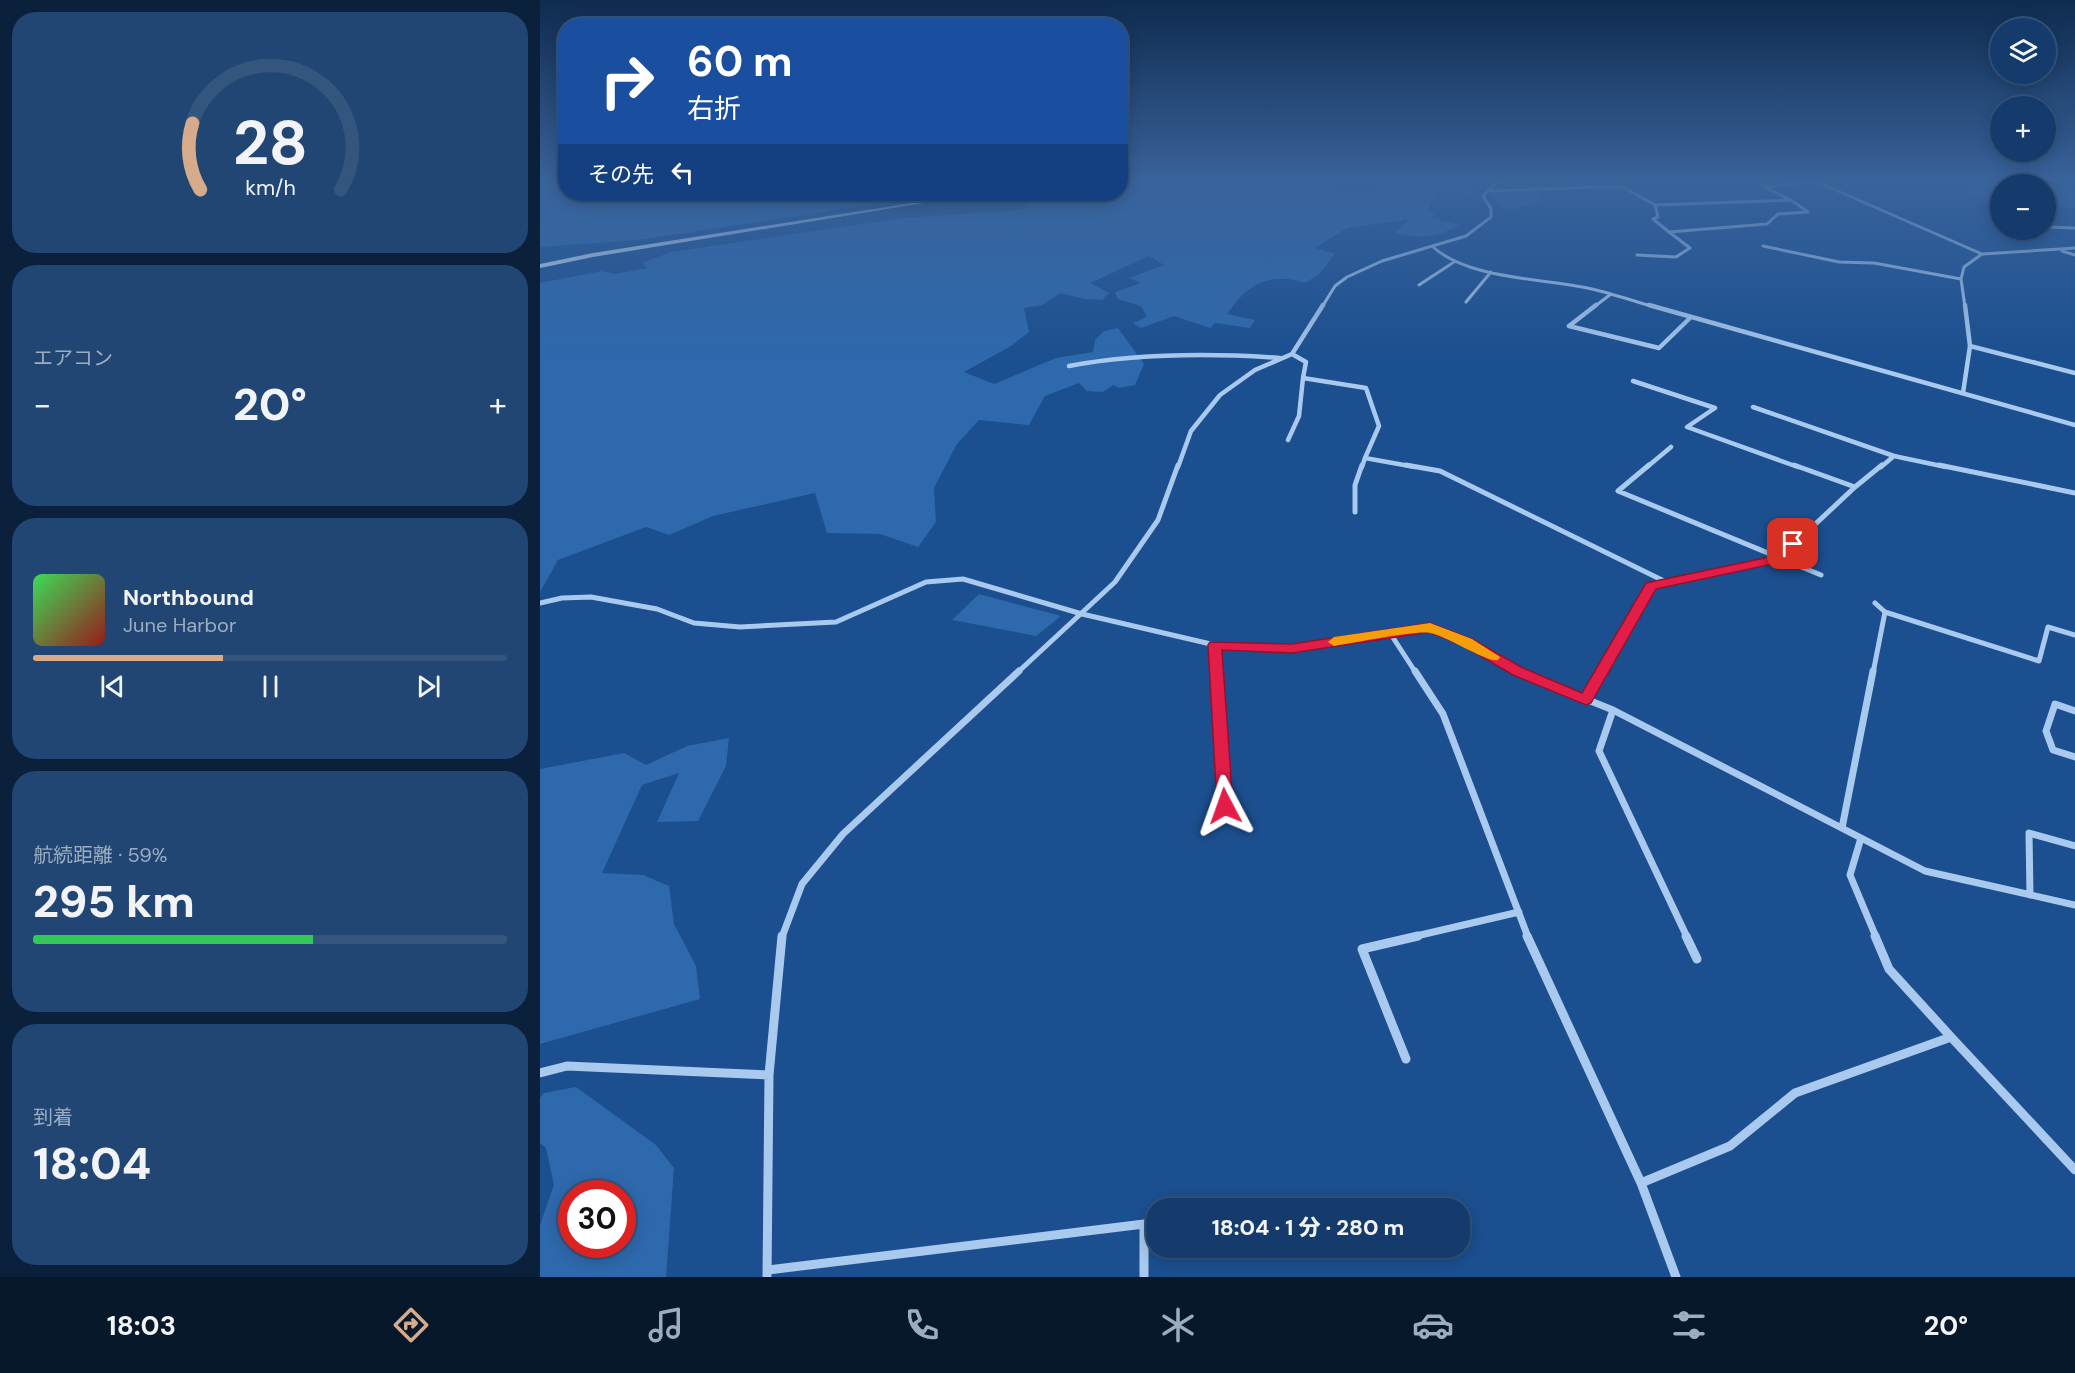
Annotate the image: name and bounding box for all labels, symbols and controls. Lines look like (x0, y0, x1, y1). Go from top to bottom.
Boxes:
map controls (1990, 18, 2056, 240)
button: layers (1990, 18, 2056, 84)
text: 60 m (687, 34, 793, 89)
icon: right (588, 42, 666, 120)
text: 右折 (687, 91, 741, 126)
button: + (1990, 96, 2056, 162)
text: 28 (232, 102, 308, 183)
icon: left (666, 156, 699, 189)
text: その先 (588, 160, 654, 189)
text: km/h (245, 174, 295, 202)
button: − (1990, 174, 2056, 240)
text: エアコン (33, 345, 113, 371)
text: 20° (233, 375, 307, 434)
text: − (33, 383, 51, 426)
text: + (489, 383, 507, 426)
pin (1767, 518, 1818, 569)
icon: arrive (1776, 527, 1809, 560)
text: Northbound (123, 583, 254, 612)
text: June Harbor (123, 612, 236, 638)
icon: previous (96, 670, 129, 703)
icon: pause (254, 670, 287, 703)
icon: next (412, 670, 445, 703)
position arrow (1193, 774, 1257, 838)
text: 航続距離 · 59% (33, 842, 168, 868)
text: 295 km (33, 872, 195, 931)
text: 到着 (33, 1104, 73, 1130)
text: 18:04 (33, 1134, 151, 1193)
speed limit sign: 30 (558, 1180, 636, 1258)
text: 18:04 · 1 分 · 280 m (1212, 1213, 1404, 1242)
icon: directions (390, 1304, 432, 1346)
icon: music (645, 1304, 687, 1346)
icon: phone (901, 1304, 943, 1346)
icon: climate (1157, 1304, 1199, 1346)
icon: car (1412, 1304, 1454, 1346)
icon: filters (1668, 1304, 1710, 1346)
text: 18:03 (107, 1308, 176, 1343)
text: 20° (1924, 1308, 1968, 1343)

